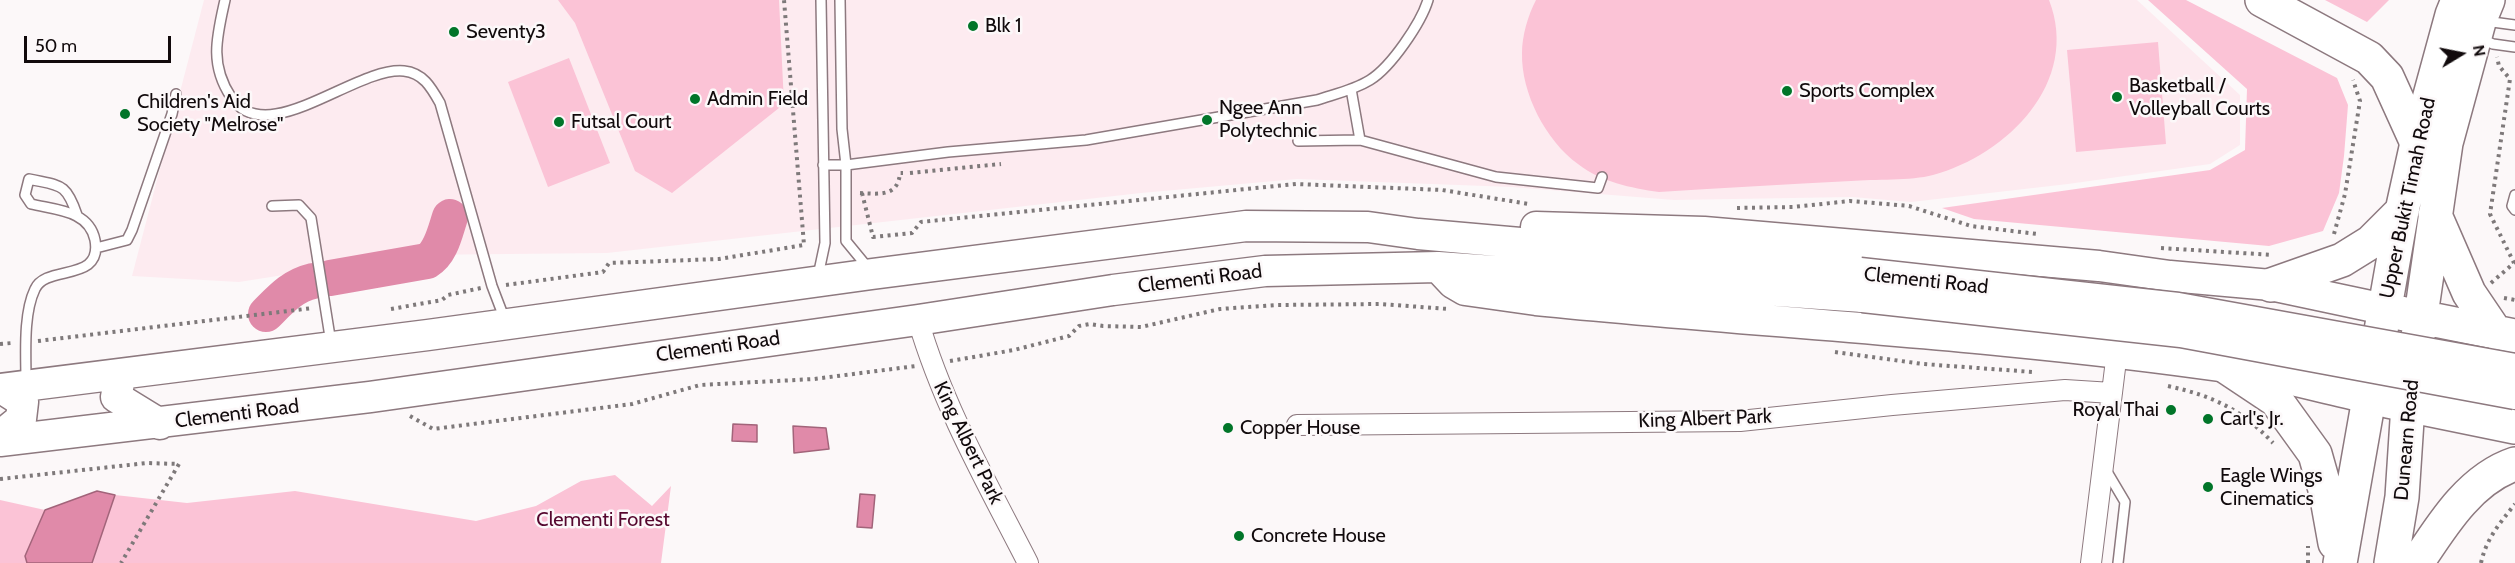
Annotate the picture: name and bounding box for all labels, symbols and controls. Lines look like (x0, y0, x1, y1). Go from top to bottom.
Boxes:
place label: Blk 1 (985, 14, 1022, 38)
marker: Blk 1 (966, 19, 980, 33)
place label: Seventy3 (466, 20, 546, 44)
scale bar (27, 24, 174, 62)
north arrow (2431, 24, 2491, 84)
marker: Seventy3 (447, 25, 461, 39)
text: 50 m (35, 35, 77, 57)
text: N (2469, 44, 2490, 58)
place label: Basketball / Volleyball Courts (2129, 74, 2270, 121)
place label: Sports Complex (1799, 79, 1934, 103)
marker: Sports Complex (1780, 84, 1794, 98)
place label: Admin Field (707, 87, 808, 111)
place label: Children's Aid Society "Melrose" (137, 90, 283, 137)
marker: Basketball / Volleyball Courts (2110, 90, 2124, 104)
marker: Admin Field (688, 92, 702, 106)
street label: Upper Bukit Timah Road (2375, 95, 2441, 301)
place label: Ngee Ann Polytechnic (1219, 96, 1317, 143)
marker: Children's Aid Society "Melrose" (118, 107, 132, 121)
place label: Futsal Court (571, 110, 672, 134)
marker: Ngee Ann Polytechnic (1200, 113, 1214, 127)
marker: Futsal Court (552, 115, 566, 129)
street label: Clementi Road (1137, 259, 1263, 299)
street label: Clementi Road (1863, 263, 1989, 299)
street label: Clementi Road (655, 326, 781, 368)
street label: King Albert Park (928, 378, 1008, 508)
street label: Dunearn Road (2390, 379, 2424, 501)
street label: Clementi Road (174, 394, 300, 434)
place label: Royal Thai (2073, 398, 2159, 422)
marker: Royal Thai (2164, 403, 2178, 417)
street label: King Albert Park (1638, 405, 1772, 433)
place label: Carl's Jr. (2220, 407, 2284, 431)
marker: Carl's Jr. (2201, 412, 2215, 426)
place label: Copper House (1240, 416, 1360, 440)
marker: Copper House (1221, 421, 1235, 435)
place label: Eagle Wings Cinematics (2220, 464, 2322, 511)
marker: Eagle Wings Cinematics (2201, 480, 2215, 494)
park label: Clementi Forest (536, 508, 670, 532)
place label: Concrete House (1251, 524, 1386, 548)
marker: Concrete House (1232, 529, 1246, 543)

